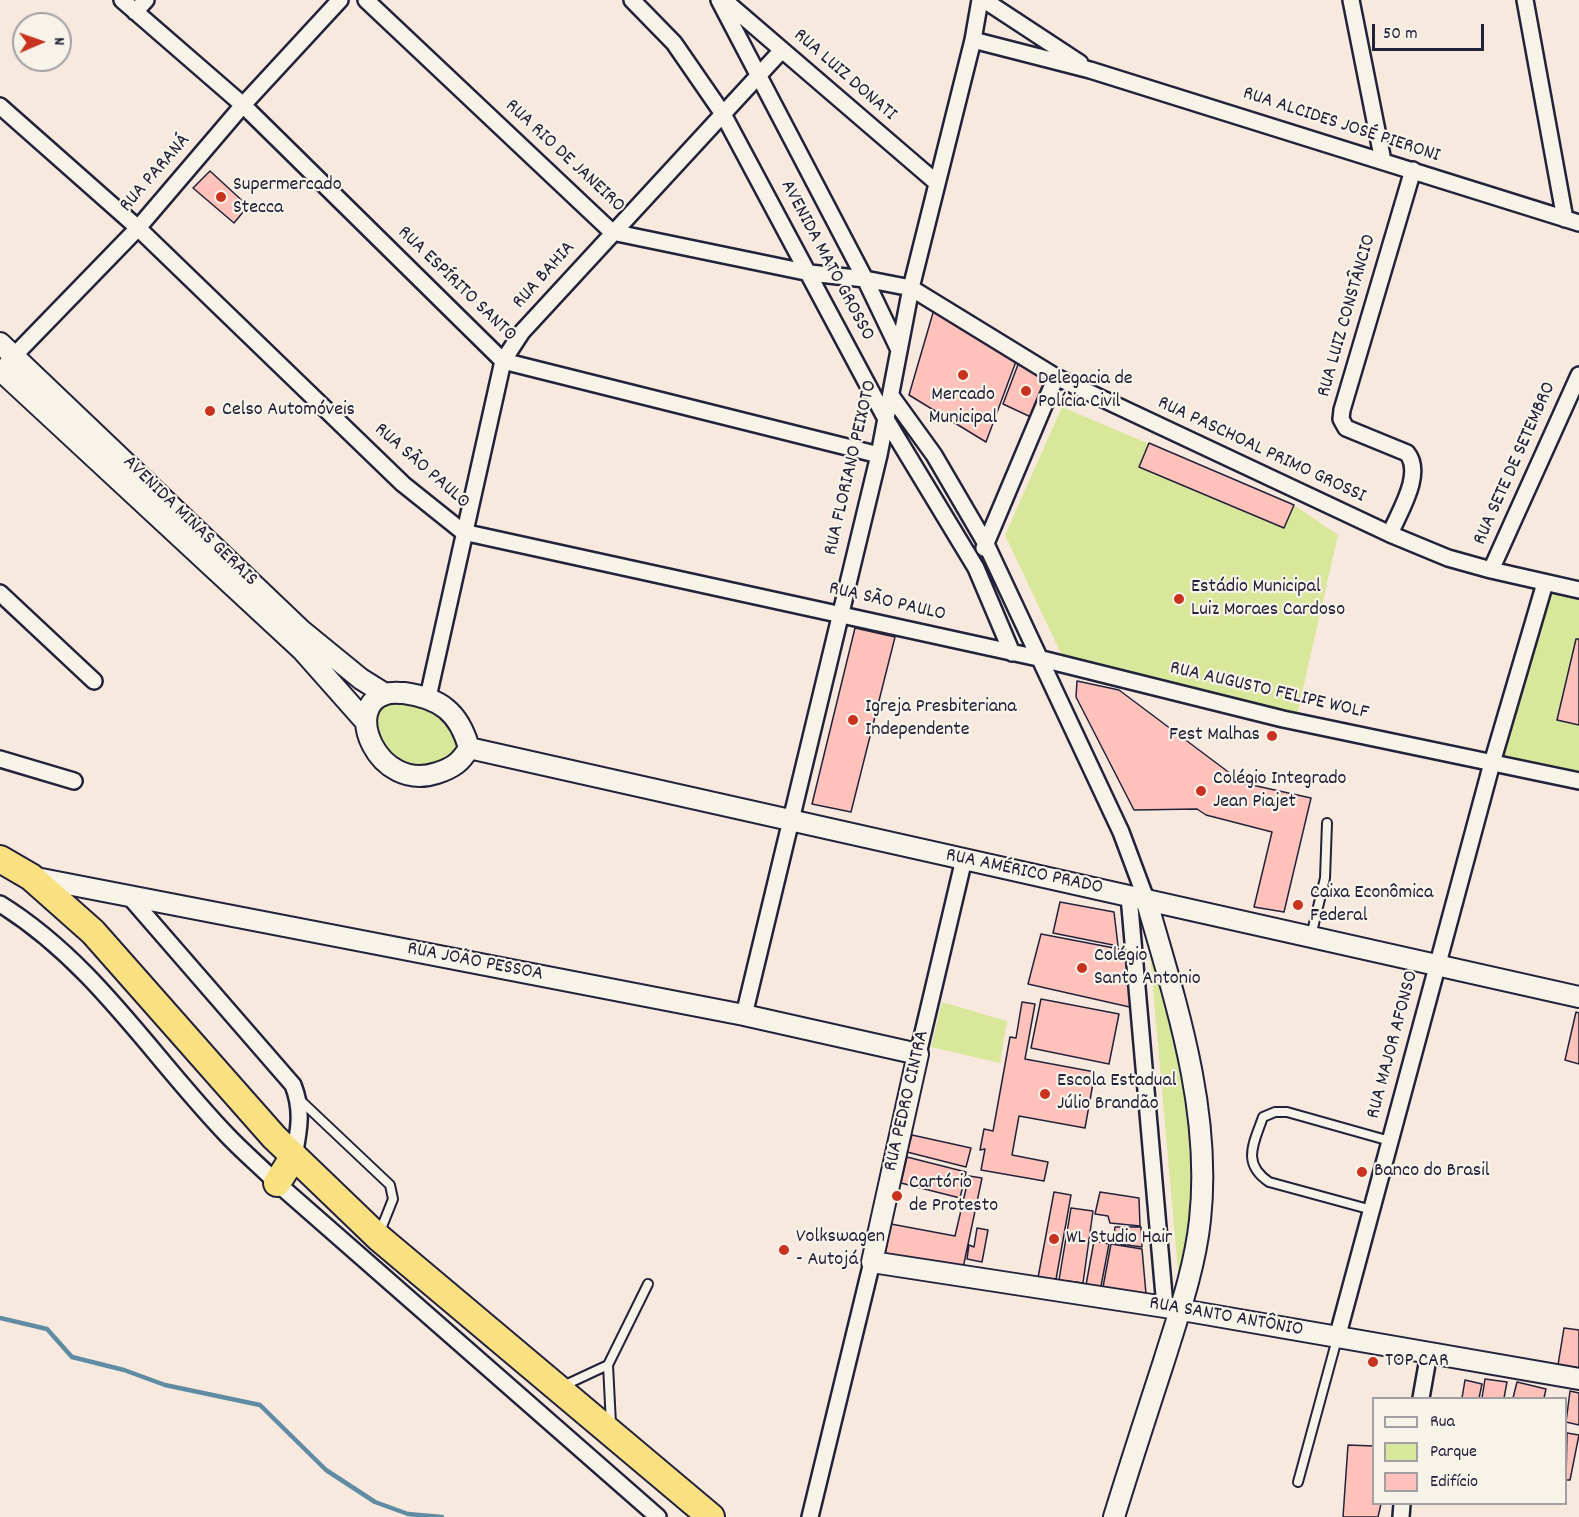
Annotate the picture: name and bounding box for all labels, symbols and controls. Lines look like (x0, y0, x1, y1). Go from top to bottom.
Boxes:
north arrow (12, 12, 72, 72)
scale bar (1375, 12, 1488, 50)
text: 50 m (1383, 22, 1418, 47)
street label: RUA LUIZ DONATI (787, 25, 901, 127)
text: N (47, 37, 70, 46)
street label: RUA ALCIDES JOSÉ PIERONI (1239, 83, 1443, 169)
street label: RUA RIO DE JANEIRO (499, 95, 629, 219)
street label: RUA PARANÁ (116, 130, 196, 218)
place label: Supermercado Stecca (233, 174, 342, 221)
street label: AVENIDA MATO GROSSO (773, 176, 879, 346)
marker: Supermercado Stecca (214, 190, 228, 204)
street label: RUA ESPÍRITO SANTO (391, 222, 521, 348)
street label: RUA LUIZ CONSTÂNCIO (1313, 232, 1383, 400)
street label: RUA BAHIA (508, 237, 582, 315)
marker: Mercado Municipal (956, 368, 970, 382)
place label: Delegacia de Polícia Civil (1038, 368, 1133, 415)
street label: RUA FLORIANO PEIXOTO (820, 378, 884, 558)
street label: RUA SETE DE SETEMBRO (1469, 379, 1563, 549)
place label: Mercado Municipal (929, 384, 997, 431)
marker: Delegacia de Polícia Civil (1019, 384, 1033, 398)
street label: RUA PASCHOAL PRIMO GROSSI (1153, 392, 1369, 510)
place label: Celso Automóveis (222, 399, 355, 423)
marker: Celso Automóveis (203, 404, 217, 418)
street label: RUA SÃO PAULO (368, 419, 474, 515)
street label: AVENIDA MINAS GERAIS (116, 451, 262, 593)
place label: Estádio Municipal Luiz Moraes Cardoso (1191, 576, 1345, 623)
street label: RUA SÃO PAULO (826, 578, 948, 628)
marker: Estádio Municipal Luiz Moraes Cardoso (1172, 592, 1186, 606)
street label: RUA AUGUSTO FELIPE WOLF (1167, 657, 1371, 727)
place label: Igreja Presbiteriana Independente (865, 696, 1017, 743)
marker: Igreja Presbiteriana Independente (846, 713, 860, 727)
place label: Fest Malhas (1169, 724, 1260, 748)
marker: Fest Malhas (1265, 729, 1279, 743)
place label: Colégio Integrado Jean Piajet (1213, 768, 1347, 815)
marker: Colégio Integrado Jean Piajet (1194, 784, 1208, 798)
street label: RUA AMÉRICO PRADO (943, 845, 1105, 901)
place label: Caixa Econômica Federal (1310, 882, 1433, 929)
marker: Caixa Econômica Federal (1291, 898, 1305, 912)
street label: RUA JOÃO PESSOA (405, 938, 545, 988)
place label: Colégio Santo Antonio (1094, 945, 1201, 992)
marker: Colégio Santo Antonio (1075, 961, 1089, 975)
street label: RUA MAJOR AFONSO (1363, 968, 1425, 1122)
street label: RUA PEDRO CINTRA (880, 1028, 936, 1174)
place label: Escola Estadual Júlio Brandão (1057, 1070, 1177, 1117)
marker: Escola Estadual Júlio Brandão (1038, 1087, 1052, 1101)
place label: Banco do Brasil (1374, 1160, 1490, 1184)
marker: Banco do Brasil (1355, 1165, 1369, 1179)
place label: Cartório de Protesto (909, 1172, 998, 1219)
marker: Cartório de Protesto (890, 1189, 904, 1203)
place label: Volkswagen - Autojá (796, 1226, 885, 1273)
place label: WL Studio Hair (1066, 1227, 1172, 1251)
marker: WL Studio Hair (1047, 1232, 1061, 1246)
marker: Volkswagen - Autojá (777, 1243, 791, 1257)
street label: RUA SANTO ANTÔNIO (1147, 1293, 1305, 1343)
place label: TOP CAR (1385, 1350, 1449, 1374)
marker: TOP CAR (1366, 1355, 1380, 1369)
legend (1372, 1397, 1567, 1505)
text: Rua (1430, 1410, 1455, 1435)
text: Parque (1430, 1440, 1477, 1465)
text: Edifício (1430, 1470, 1478, 1495)

